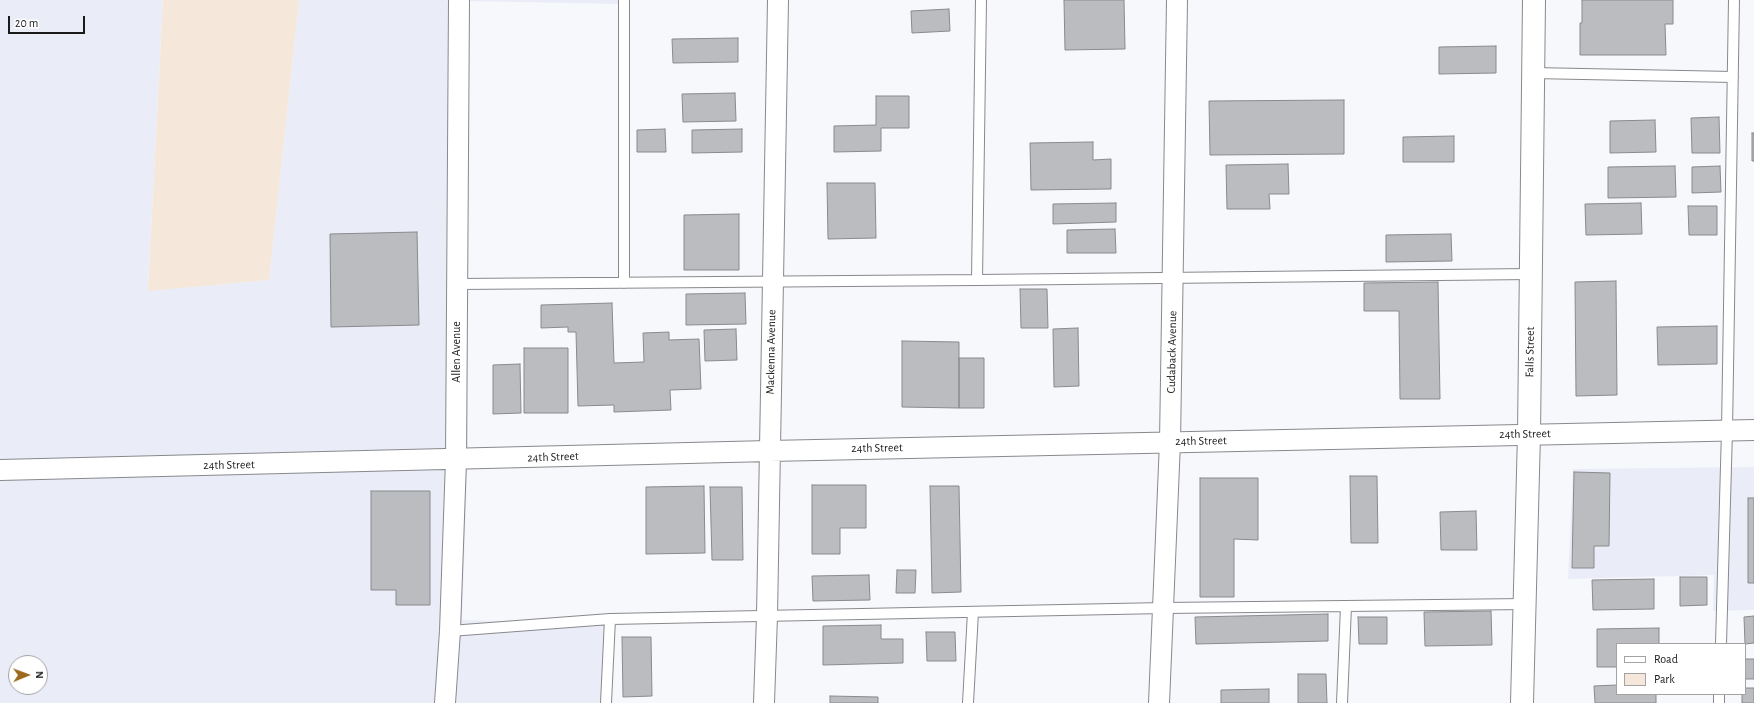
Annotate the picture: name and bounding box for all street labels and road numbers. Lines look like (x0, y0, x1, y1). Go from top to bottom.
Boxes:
street label: Mackenna Avenue (763, 309, 779, 395)
street label: Cudaback Avenue (1164, 311, 1180, 393)
street label: Allen Avenue (449, 321, 463, 383)
street label: Falls Street (1522, 326, 1538, 378)
street label: 24th Street (1499, 426, 1551, 442)
street label: 24th Street (1175, 433, 1227, 449)
street label: 24th Street (851, 440, 903, 456)
street label: 24th Street (527, 449, 579, 465)
street label: 24th Street (203, 457, 255, 473)

